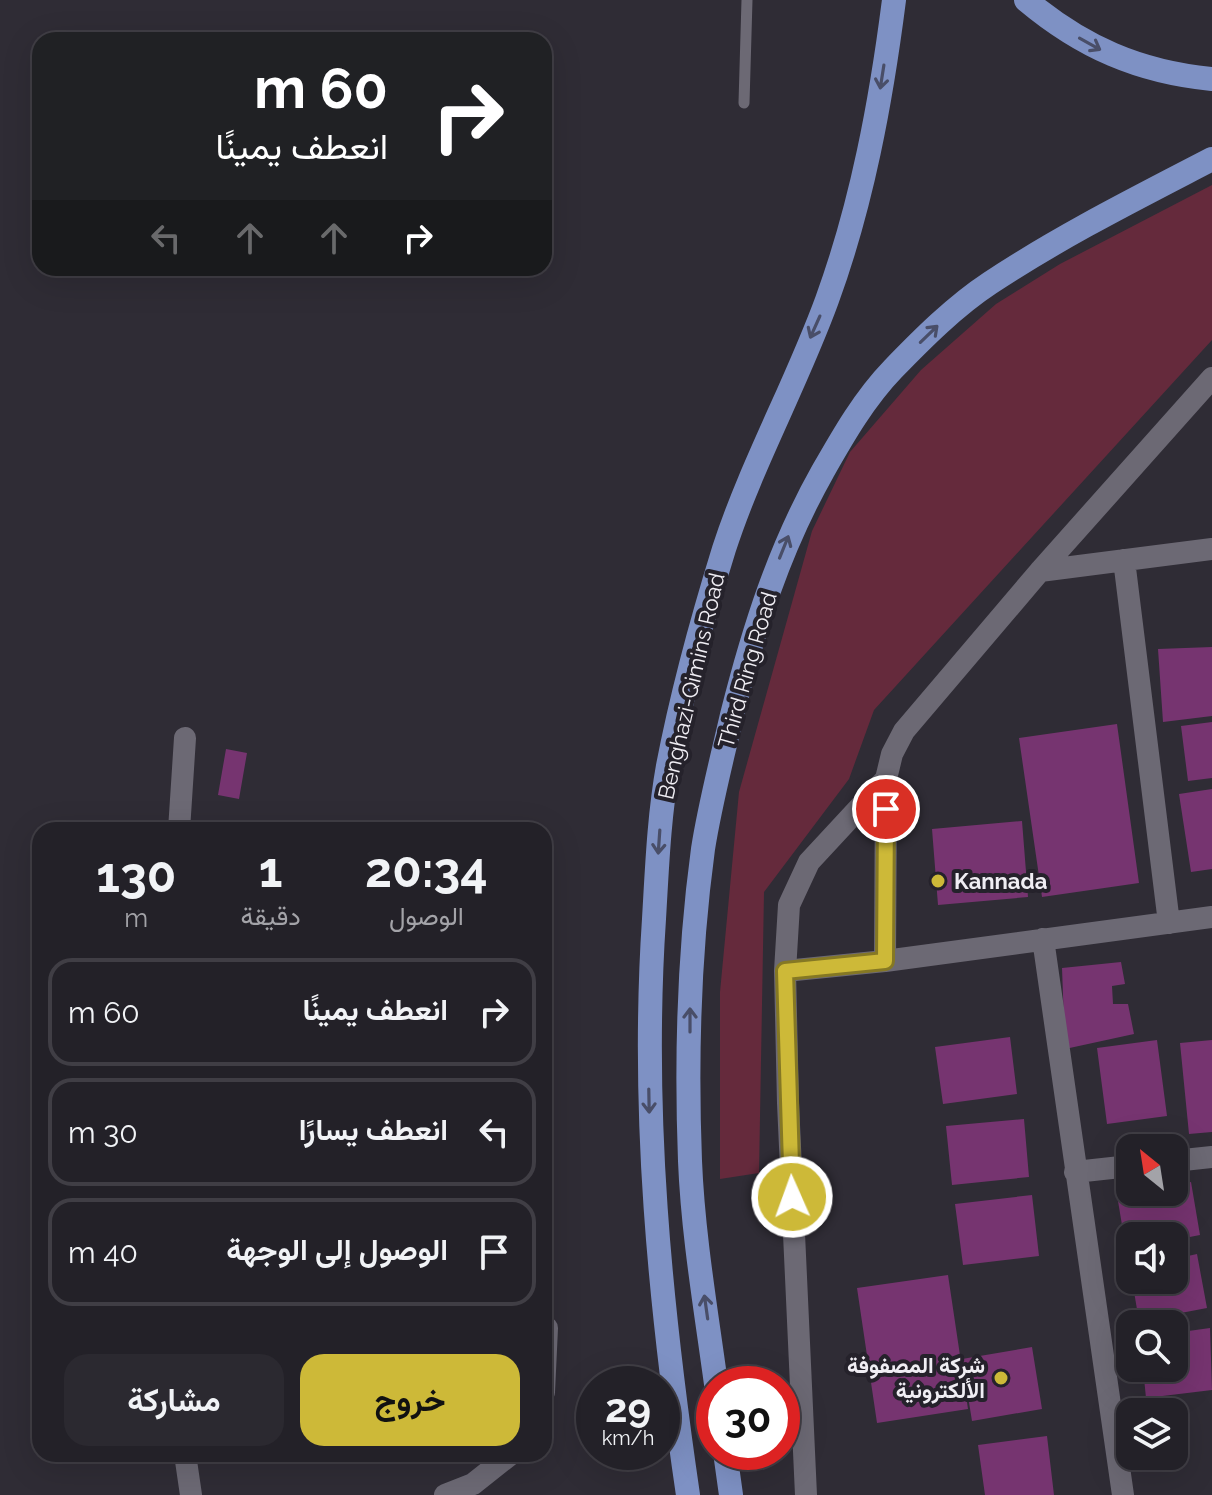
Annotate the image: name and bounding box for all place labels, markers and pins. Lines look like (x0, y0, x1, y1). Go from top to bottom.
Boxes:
pin (852, 775, 920, 843)
place label: Kannada (954, 868, 1047, 894)
marker: Kannada (929, 872, 947, 890)
place label: شركة المصفوفة الألكترونية (847, 1352, 985, 1404)
marker: شركة المصفوفة الألكترونية (992, 1369, 1010, 1387)

